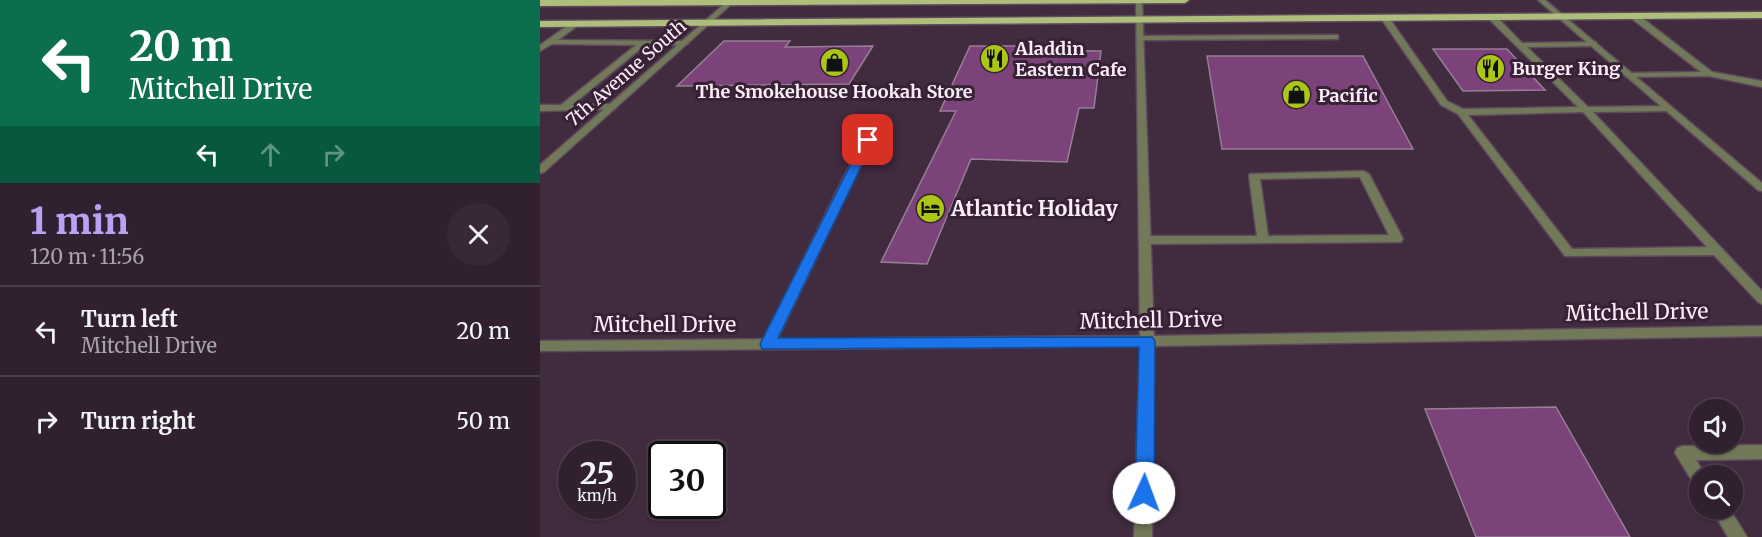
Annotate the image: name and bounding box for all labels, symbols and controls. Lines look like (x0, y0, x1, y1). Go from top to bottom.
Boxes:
street label: 7th Avenue South (561, 14, 691, 131)
text: 20 m (129, 20, 233, 72)
icon: left (30, 24, 108, 102)
place label: Aladdin Eastern Cafe (1014, 37, 1127, 81)
restaurant icon: Aladdin Eastern Cafe (978, 42, 1010, 74)
shop icon: The Smokehouse Hookah Store (818, 46, 850, 78)
restaurant icon: Burger King (1475, 52, 1507, 84)
place label: Burger King (1512, 57, 1620, 80)
text: Mitchell Drive (129, 72, 312, 106)
shop icon: Pacific (1281, 79, 1313, 111)
place label: The Smokehouse Hookah Store (695, 80, 973, 103)
place label: Pacific (1318, 84, 1378, 107)
pin (842, 114, 893, 165)
icon: arrive (851, 123, 884, 156)
icon: left (191, 138, 224, 171)
icon: ahead (254, 138, 287, 171)
icon: right (317, 138, 350, 171)
hotel icon: Atlantic Holiday (914, 192, 946, 224)
place label: Atlantic Holiday (950, 195, 1118, 222)
text: 1 min (30, 199, 129, 244)
button: close (447, 203, 510, 266)
text: 120 m · 11:56 (30, 244, 144, 269)
street label: Mitchell Drive (1565, 297, 1709, 327)
text: Turn left (81, 305, 178, 333)
street label: Mitchell Drive (1079, 305, 1223, 335)
street label: Mitchell Drive (594, 311, 736, 338)
icon: left (30, 315, 63, 348)
text: 20 m (456, 317, 510, 345)
text: Mitchell Drive (81, 333, 217, 358)
map controls (1689, 399, 1743, 519)
button: sound (1689, 399, 1743, 453)
icon: right (30, 405, 63, 438)
text: Turn right (81, 407, 195, 435)
text: 50 m (456, 407, 510, 435)
speed limit sign: 30 (648, 441, 726, 519)
text: 25 (580, 454, 614, 492)
position arrow (1112, 461, 1176, 525)
button: search (1689, 465, 1743, 519)
text: km/h (577, 486, 617, 505)

